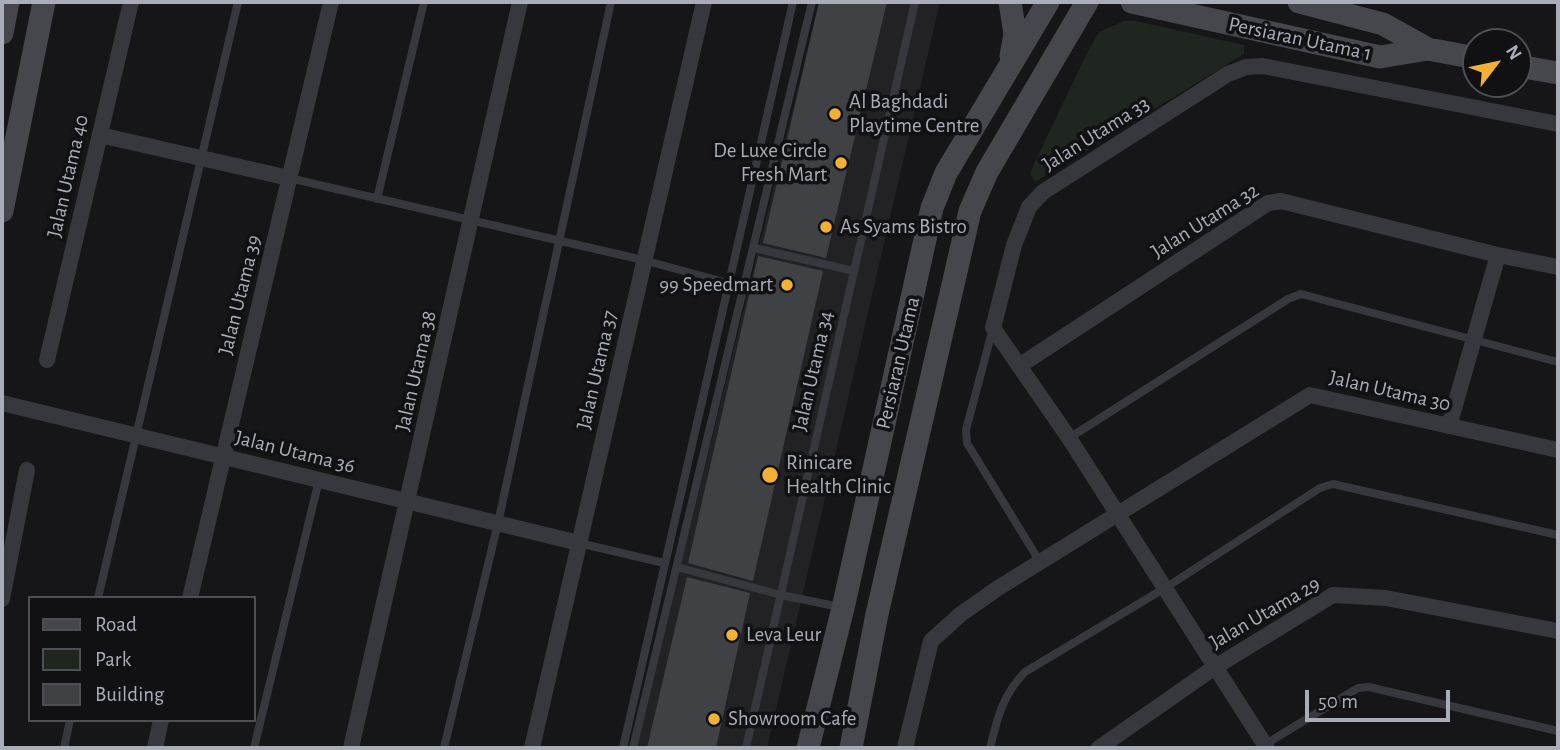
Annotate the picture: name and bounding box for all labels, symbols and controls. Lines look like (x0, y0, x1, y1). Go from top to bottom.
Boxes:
street label: Persiaran Utama 1 (1226, 12, 1374, 66)
north arrow (1462, 28, 1532, 98)
text: N (1502, 42, 1525, 63)
place label: Al Baghdadi Playtime Centre (849, 89, 979, 139)
street label: Jalan Utama 33 (1038, 91, 1154, 177)
marker: Al Baghdadi Playtime Centre (827, 106, 843, 122)
street label: Jalan Utama 40 (42, 112, 94, 240)
place label: De Luxe Circle Fresh Mart (713, 138, 827, 188)
marker: De Luxe Circle Fresh Mart (833, 155, 849, 171)
street label: Jalan Utama 32 (1146, 178, 1264, 264)
place label: As Syams Bistro (840, 214, 967, 240)
marker: As Syams Bistro (818, 219, 834, 235)
street label: Jalan Utama 39 (213, 232, 267, 358)
place label: 99 Speedmart (659, 272, 773, 298)
marker: 99 Speedmart (779, 277, 795, 293)
street label: Persiaran Utama (871, 294, 925, 432)
street label: Jalan Utama 38 (390, 308, 442, 434)
street label: Jalan Utama 37 (571, 308, 623, 432)
street label: Jalan Utama 34 (787, 308, 839, 434)
street label: Jalan Utama 30 (1327, 365, 1453, 417)
street label: Jalan Utama 36 (232, 425, 358, 479)
place label: Rinicare Health Clinic (786, 450, 891, 500)
marker: Rinicare Health Clinic (760, 465, 780, 485)
street label: Jalan Utama 29 (1205, 571, 1325, 655)
legend (28, 596, 256, 722)
text: Road (95, 614, 137, 635)
place label: Leva Leur (746, 622, 821, 648)
marker: Leva Leur (724, 627, 740, 643)
text: Park (95, 649, 131, 670)
scale bar (1308, 676, 1453, 720)
text: Building (95, 684, 164, 705)
text: 50 m (1318, 691, 1358, 712)
place label: Showroom Cafe (728, 706, 856, 732)
marker: Showroom Cafe (706, 711, 722, 727)

